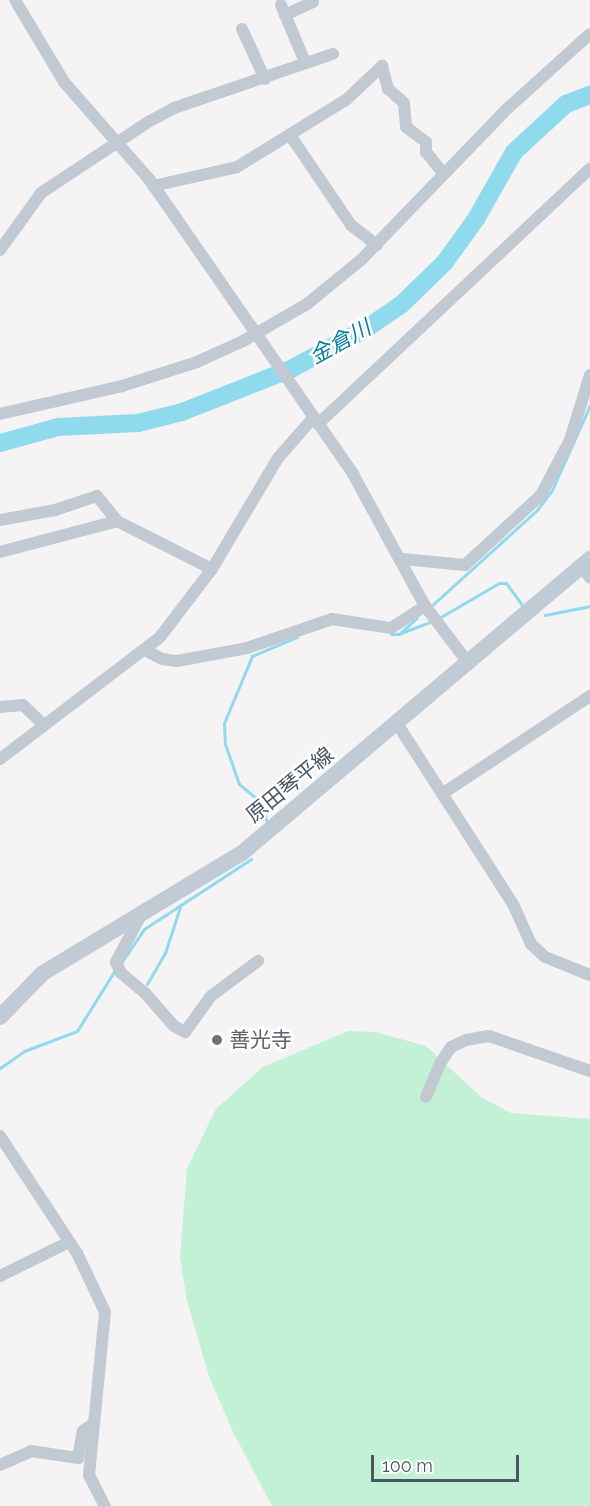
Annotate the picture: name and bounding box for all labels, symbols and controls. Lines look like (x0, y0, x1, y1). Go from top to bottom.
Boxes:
water label: 金倉川 (305, 314, 375, 370)
street label: 原田琴平線 (241, 742, 339, 828)
place label: 善光寺 (229, 1027, 292, 1053)
marker: 善光寺 (210, 1033, 224, 1047)
scale bar (374, 1443, 522, 1481)
text: 100 m (382, 1455, 433, 1476)

